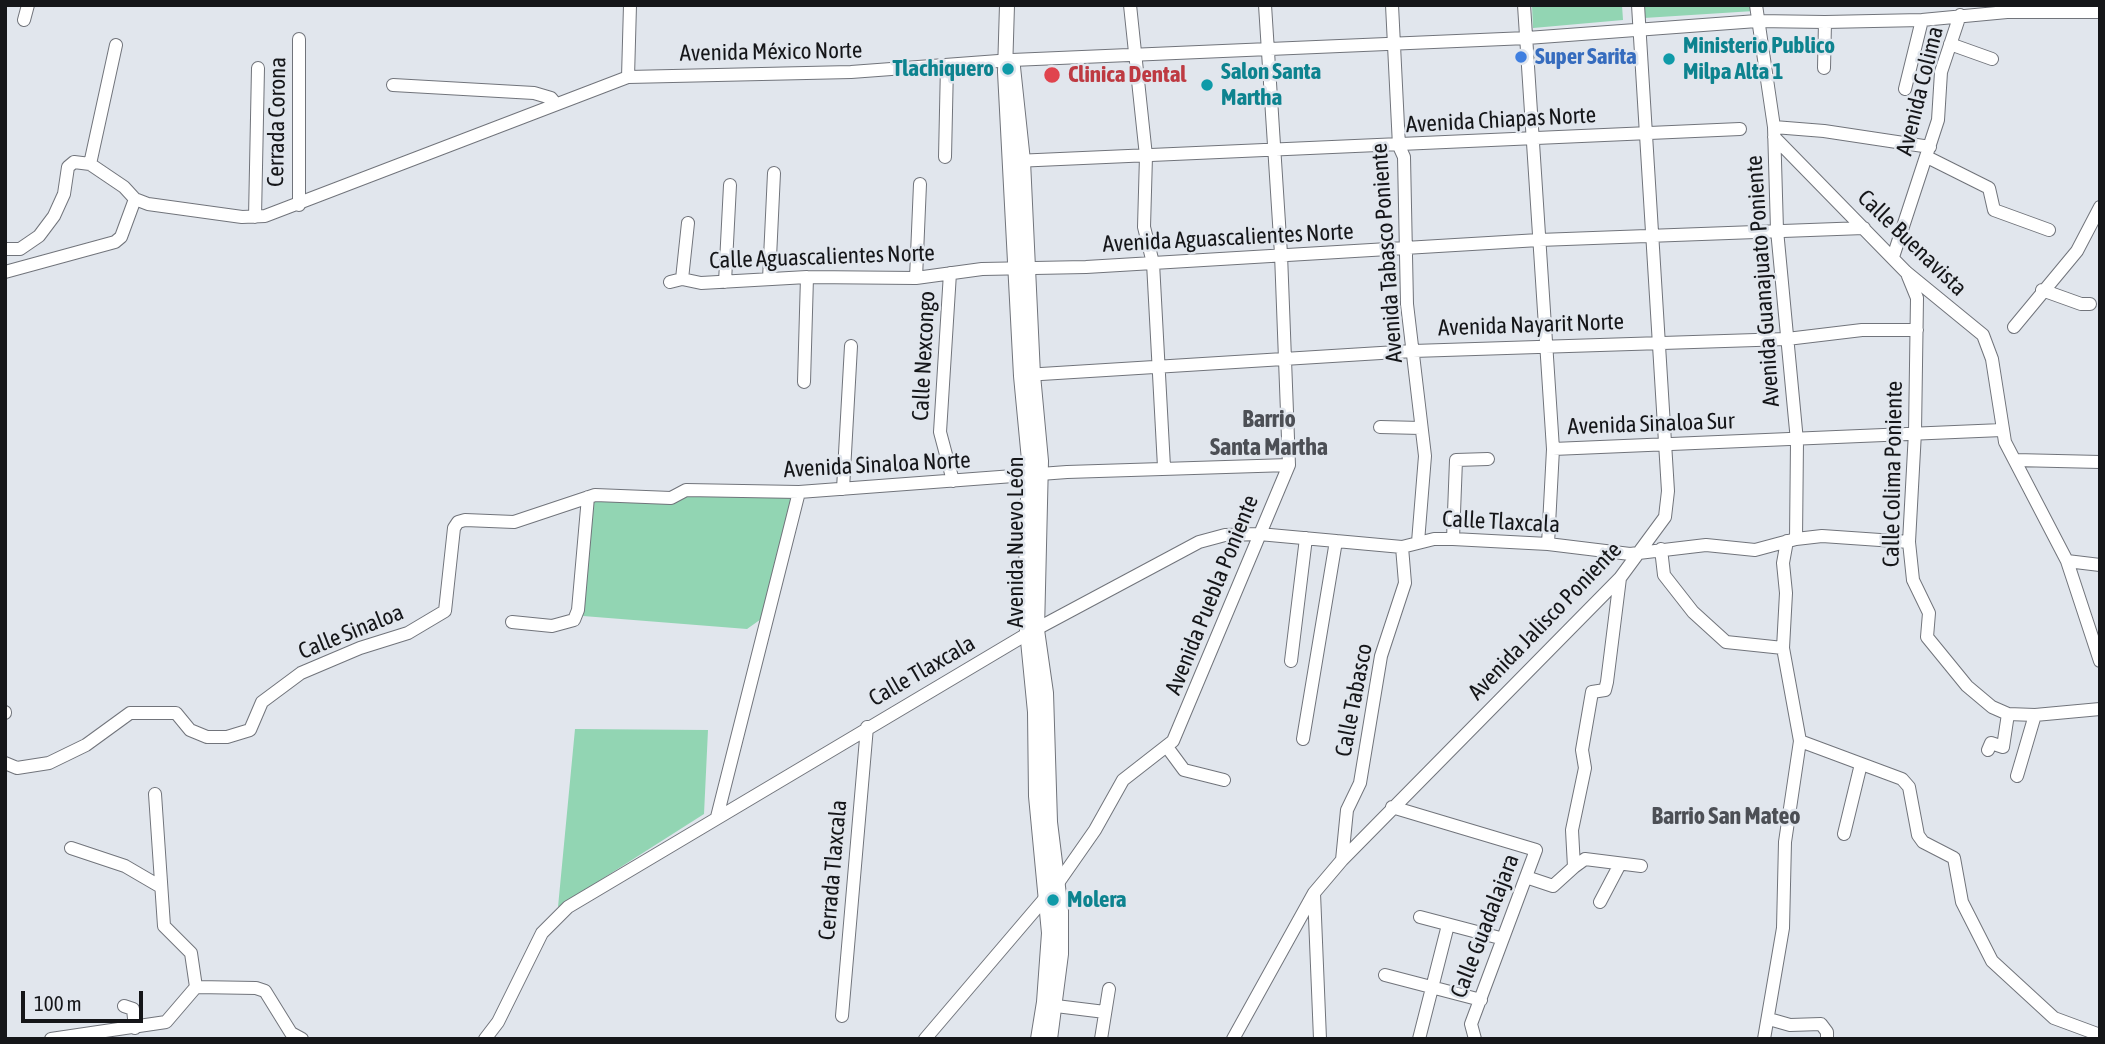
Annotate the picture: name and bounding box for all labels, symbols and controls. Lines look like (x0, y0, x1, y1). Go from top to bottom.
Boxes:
street label: Avenida Colima (1891, 24, 1949, 158)
place label: Ministerio Publico Milpa Alta 1 (1683, 32, 1835, 86)
street label: Avenida México Norte (679, 37, 863, 67)
place label: Super Sarita (1535, 43, 1637, 71)
marker: Super Sarita (1513, 49, 1529, 65)
marker: Ministerio Publico Milpa Alta 1 (1661, 51, 1677, 67)
place label: Tlachiquero (893, 55, 994, 83)
street label: Cerrada Corona (262, 57, 292, 187)
place label: Salon Santa Martha (1221, 58, 1321, 112)
marker: Tlachiquero (1000, 61, 1016, 77)
place label: Clinica Dental (1068, 61, 1186, 89)
marker: Clinica Dental (1042, 65, 1062, 85)
marker: Salon Santa Martha (1199, 77, 1215, 93)
street label: Avenida Chiapas Norte (1405, 101, 1597, 139)
street label: Avenida Tabasco Poniente (1366, 142, 1408, 364)
street label: Avenida Guanajuato Poniente (1740, 154, 1786, 408)
street label: Calle Buenavista (1852, 184, 1972, 302)
street label: Avenida Aguascalientes Norte (1102, 218, 1354, 258)
street label: Calle Aguascalientes Norte (709, 239, 935, 275)
street label: Calle Nexcongo (907, 290, 941, 422)
street label: Avenida Nayarit Norte (1438, 308, 1624, 342)
street label: Calle Colima Poniente (1878, 381, 1908, 567)
district label: Barrio Santa Martha (1210, 405, 1328, 461)
street label: Avenida Sinaloa Sur (1567, 407, 1735, 441)
street label: Avenida Sinaloa Norte (783, 446, 971, 484)
street label: Avenida Nuevo León (1002, 456, 1030, 628)
street label: Avenida Puebla Poniente (1159, 491, 1265, 699)
street label: Calle Tlaxcala (1441, 505, 1561, 539)
street label: Avenida Jalisco Poniente (1463, 536, 1627, 706)
street label: Calle Sinaloa (294, 598, 408, 666)
street label: Calle Tlaxcala (864, 630, 980, 712)
street label: Calle Tabasco (1329, 641, 1379, 759)
street label: Cerrada Tlaxcala (813, 799, 853, 941)
district label: Barrio San Mateo (1652, 802, 1800, 830)
street label: Calle Guadalajara (1445, 850, 1525, 1002)
place label: Molera (1067, 886, 1127, 914)
marker: Molera (1045, 892, 1061, 908)
scale bar (24, 978, 147, 1022)
text: 100 m (34, 991, 82, 1015)

